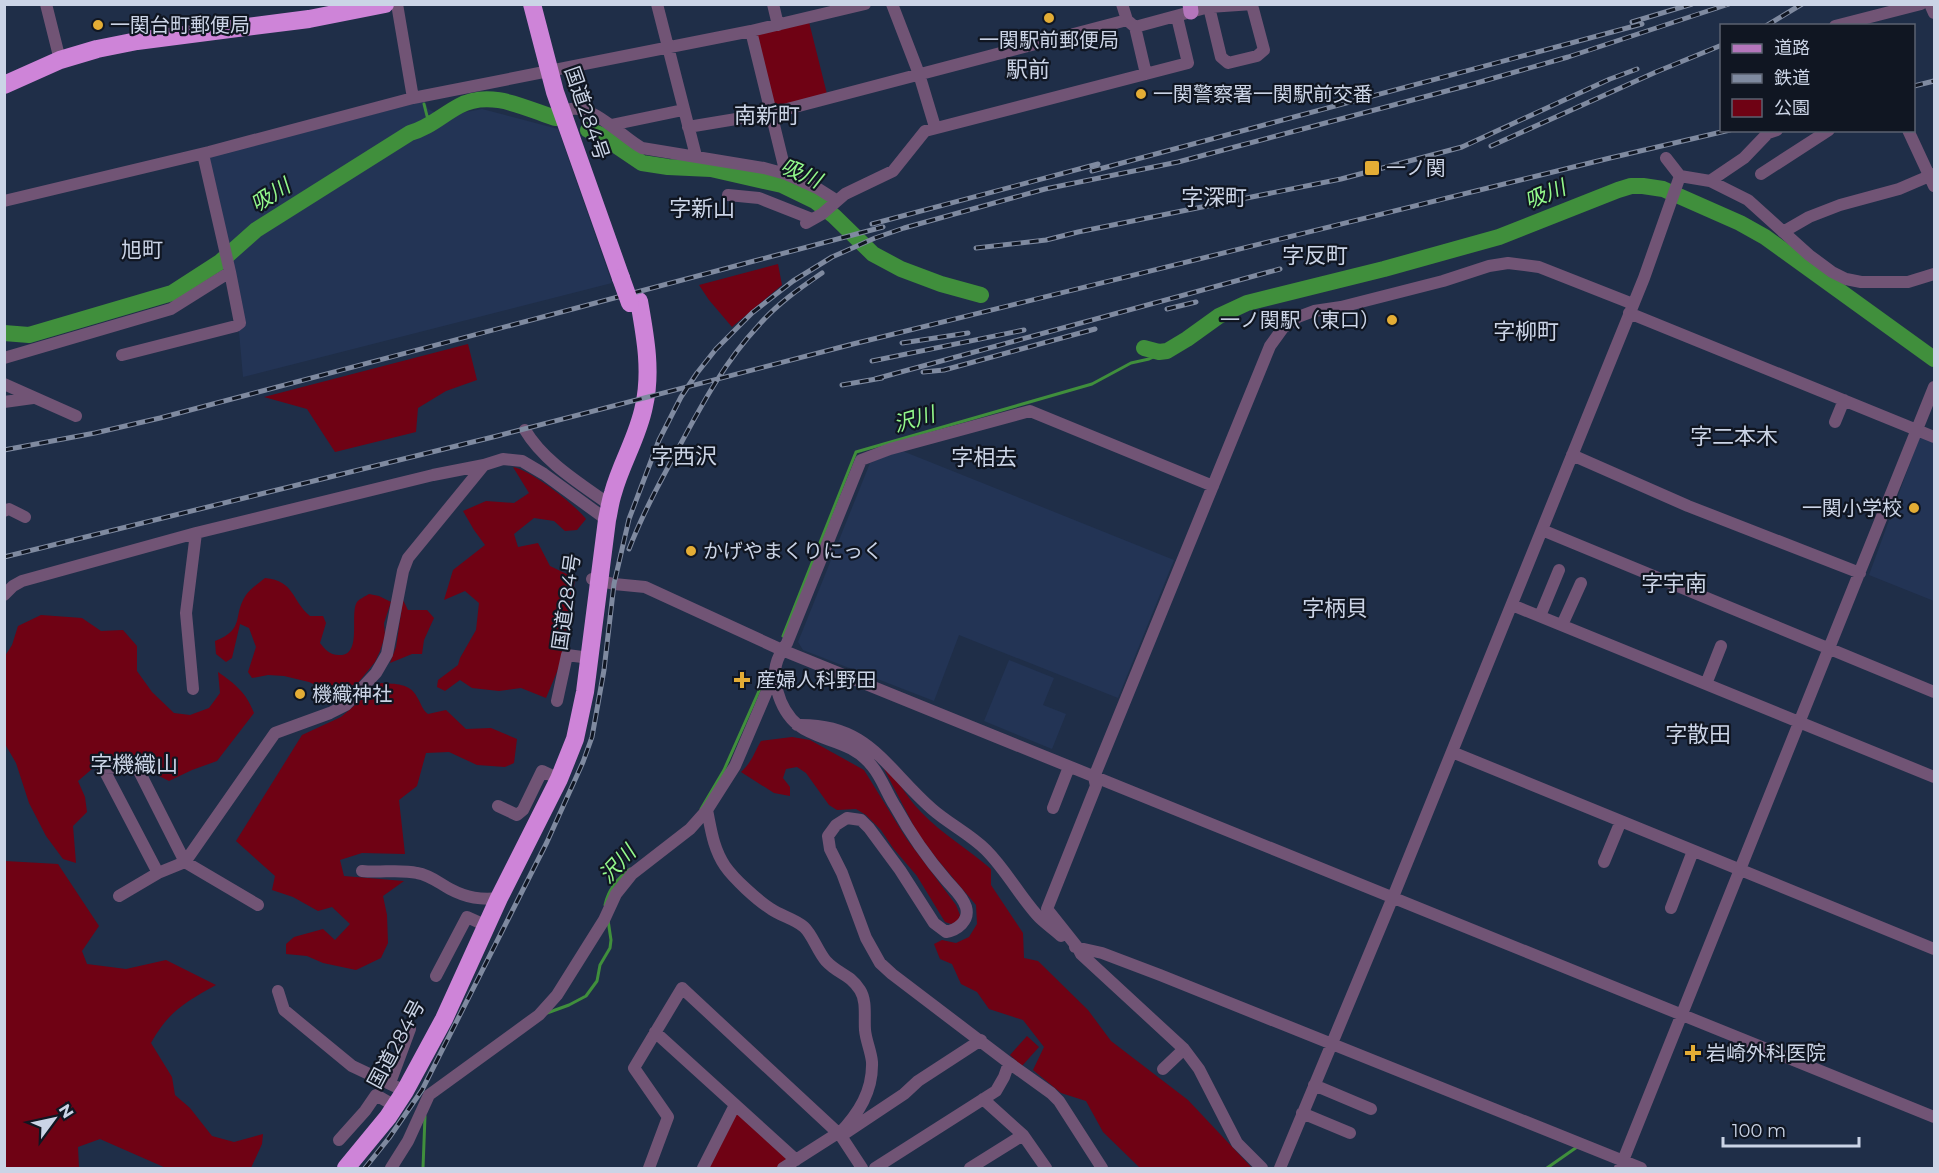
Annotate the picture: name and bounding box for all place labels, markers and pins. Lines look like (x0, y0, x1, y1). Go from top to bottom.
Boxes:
marker: 一関駅前郵便局 (1042, 11, 1056, 25)
place label: 一関台町郵便局 (110, 13, 250, 37)
marker: 一関台町郵便局 (91, 18, 105, 32)
place label: 一関駅前郵便局 (979, 28, 1119, 52)
place label: 一関警察署一関駅前交番 (1153, 82, 1373, 106)
marker: 一関警察署一関駅前交番 (1134, 87, 1148, 101)
place label: 一ノ関 (1386, 156, 1446, 180)
marker: 一ノ関 (1363, 159, 1381, 177)
place label: 一ノ関駅（東口） (1220, 308, 1380, 332)
marker: 一ノ関駅（東口） (1385, 313, 1399, 327)
place label: 一関小学校 (1802, 496, 1902, 520)
marker: 一関小学校 (1907, 501, 1921, 515)
place label: かげやまくりにっく (703, 539, 883, 563)
marker: かげやまくりにっく (684, 544, 698, 558)
place label: 産婦人科野田 (756, 668, 876, 692)
marker: 産婦人科野田 (733, 671, 751, 689)
place label: 機織神社 (312, 682, 392, 706)
marker: 機織神社 (293, 687, 307, 701)
place label: 岩崎外科医院 (1706, 1041, 1826, 1065)
marker: 岩崎外科医院 (1684, 1044, 1702, 1062)

